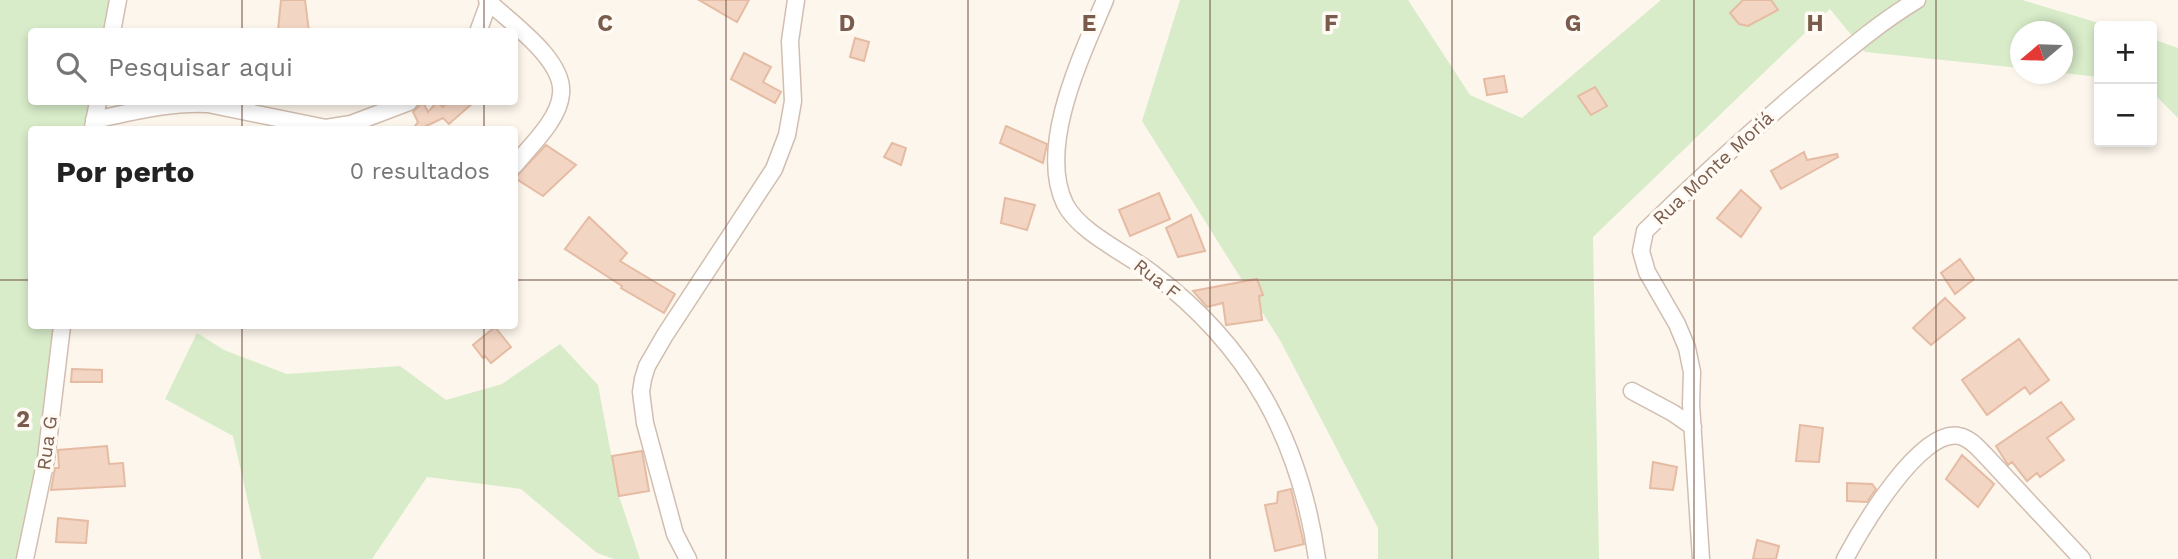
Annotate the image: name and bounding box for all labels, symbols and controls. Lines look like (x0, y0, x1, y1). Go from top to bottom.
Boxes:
text: C (597, 10, 613, 37)
text: D (839, 10, 855, 37)
text: E (1082, 10, 1096, 37)
text: F (1324, 10, 1338, 37)
text: G (1565, 10, 1581, 37)
text: H (1806, 10, 1824, 37)
north arrow (2010, 21, 2073, 84)
map controls (2094, 21, 2157, 147)
button: + (2094, 21, 2157, 84)
search box (28, 28, 518, 105)
icon: search (52, 48, 90, 86)
text: Pesquisar aqui (108, 52, 293, 82)
button: − (2094, 84, 2157, 147)
street label: Rua Monte Moriá (1648, 106, 1778, 230)
text: Por perto (56, 154, 194, 189)
text: 0 resultados (350, 158, 490, 185)
street label: Rua F (1129, 254, 1185, 304)
text: 2 (16, 406, 30, 433)
street label: Rua G (32, 414, 62, 472)

